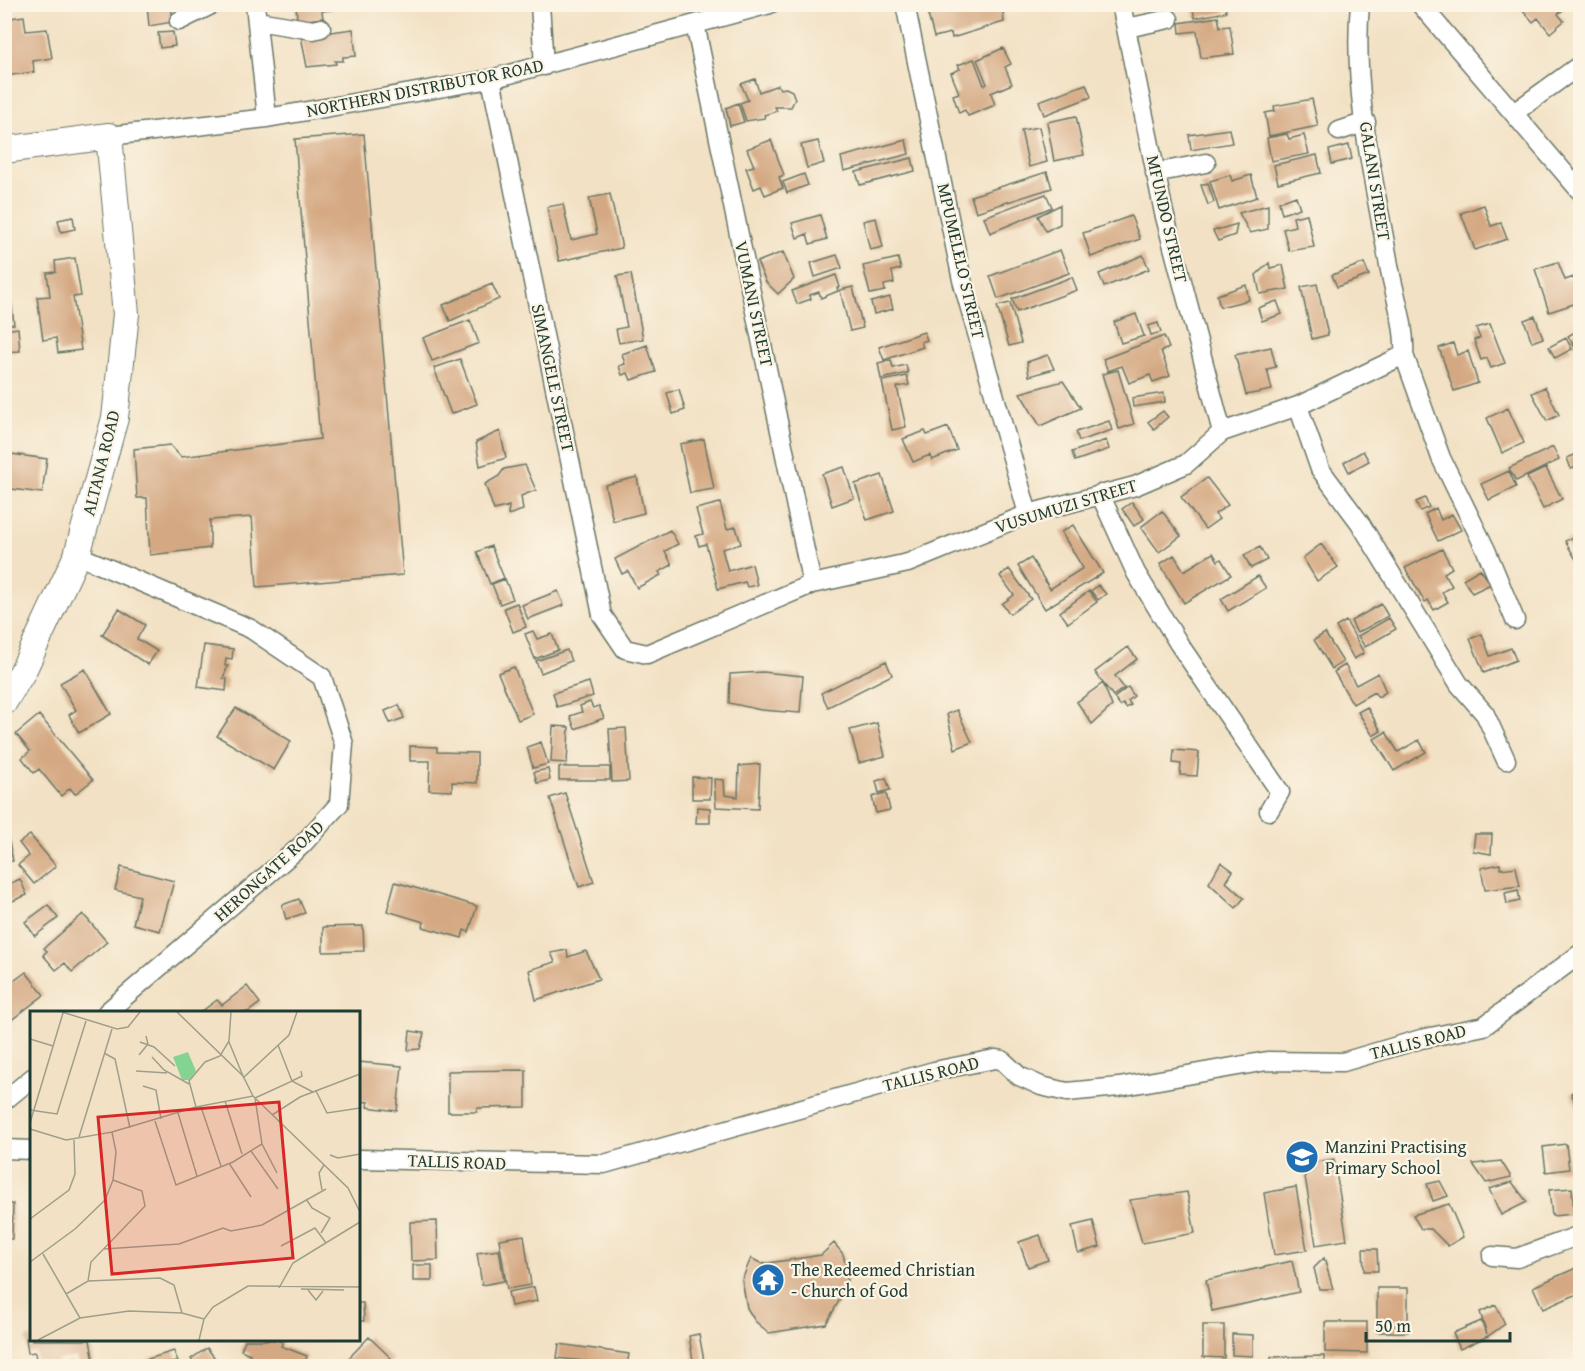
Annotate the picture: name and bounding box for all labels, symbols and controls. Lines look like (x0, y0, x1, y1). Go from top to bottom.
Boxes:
street label: NORTHERN DISTRIBUTOR ROAD (304, 51, 546, 124)
street label: GALANI STREET (1353, 120, 1398, 242)
street label: MFUNDO STREET (1140, 152, 1195, 286)
street label: MPUMELELO STREET (930, 180, 993, 342)
street label: VUMANI STREET (728, 238, 781, 369)
street label: SIMANGELE STREET (525, 301, 582, 454)
street label: ALTANA ROAD (74, 407, 127, 518)
street label: VUSUMUZI STREET (991, 471, 1140, 540)
street label: HERONGATE ROAD (207, 814, 330, 928)
inset map (30, 1011, 360, 1341)
street label: TALLIS ROAD (1367, 1016, 1469, 1067)
street label: TALLIS ROAD (880, 1048, 982, 1099)
place label: Manzini Practising Primary School (1325, 1133, 1467, 1181)
school or university icon: Manzini Practising Primary School (1284, 1139, 1320, 1175)
street label: TALLIS ROAD (407, 1146, 507, 1177)
place label: The Redeemed Christian - Church of God (791, 1256, 975, 1304)
temple icon: The Redeemed Christian - Church of God (750, 1262, 786, 1298)
scale bar (1366, 1305, 1510, 1343)
text: 50 m (1375, 1312, 1411, 1339)

